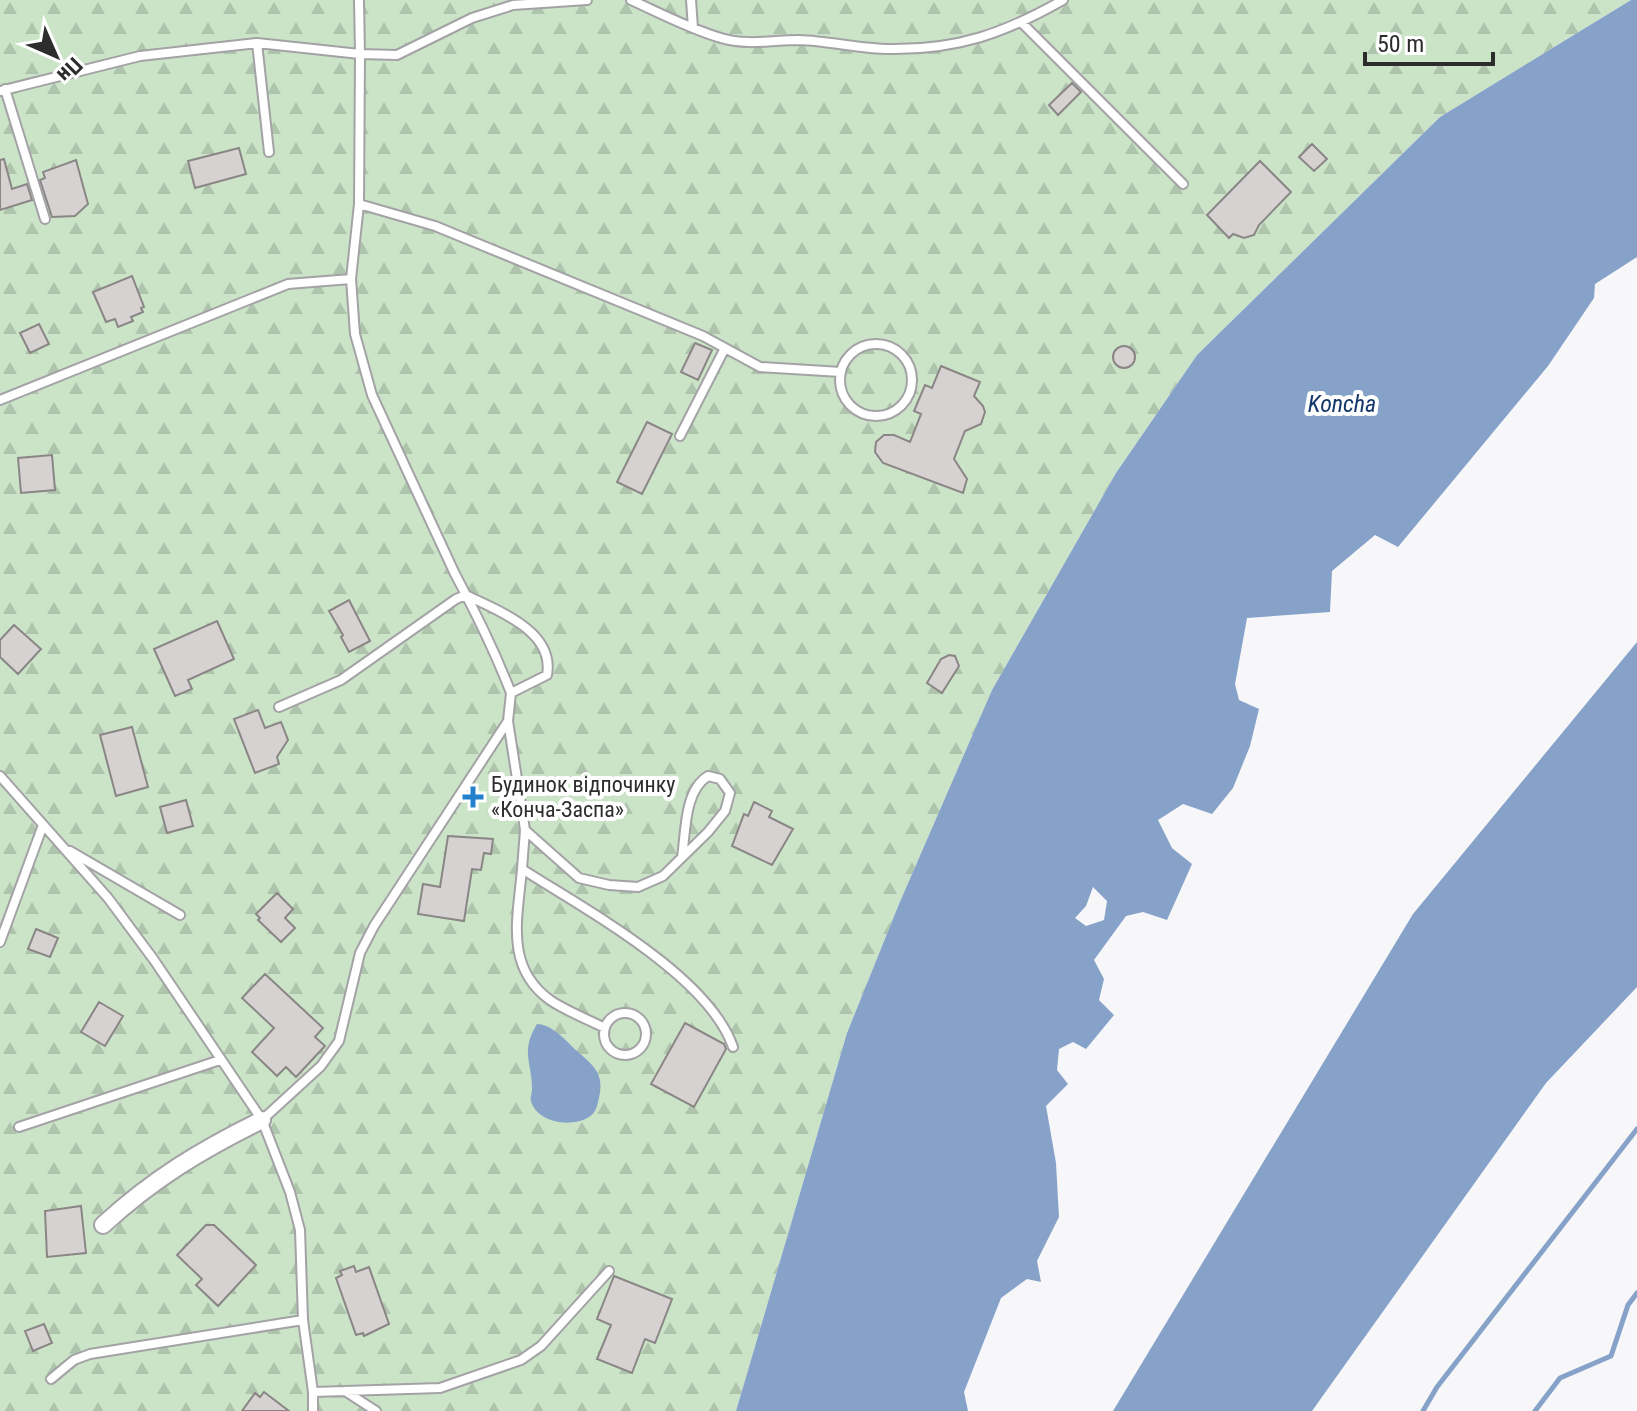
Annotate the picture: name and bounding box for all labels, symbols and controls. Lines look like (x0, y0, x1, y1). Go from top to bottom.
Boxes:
north arrow (16, 16, 96, 96)
scale bar (1365, 16, 1493, 66)
text: 50 m (1377, 30, 1424, 58)
text: Пн (52, 52, 87, 87)
water label: Koncha (1308, 390, 1376, 418)
place label: Будинок відпочинку «Конча-Заспа» (491, 772, 675, 822)
marker: Будинок відпочинку «Конча-Заспа» (462, 786, 484, 808)

